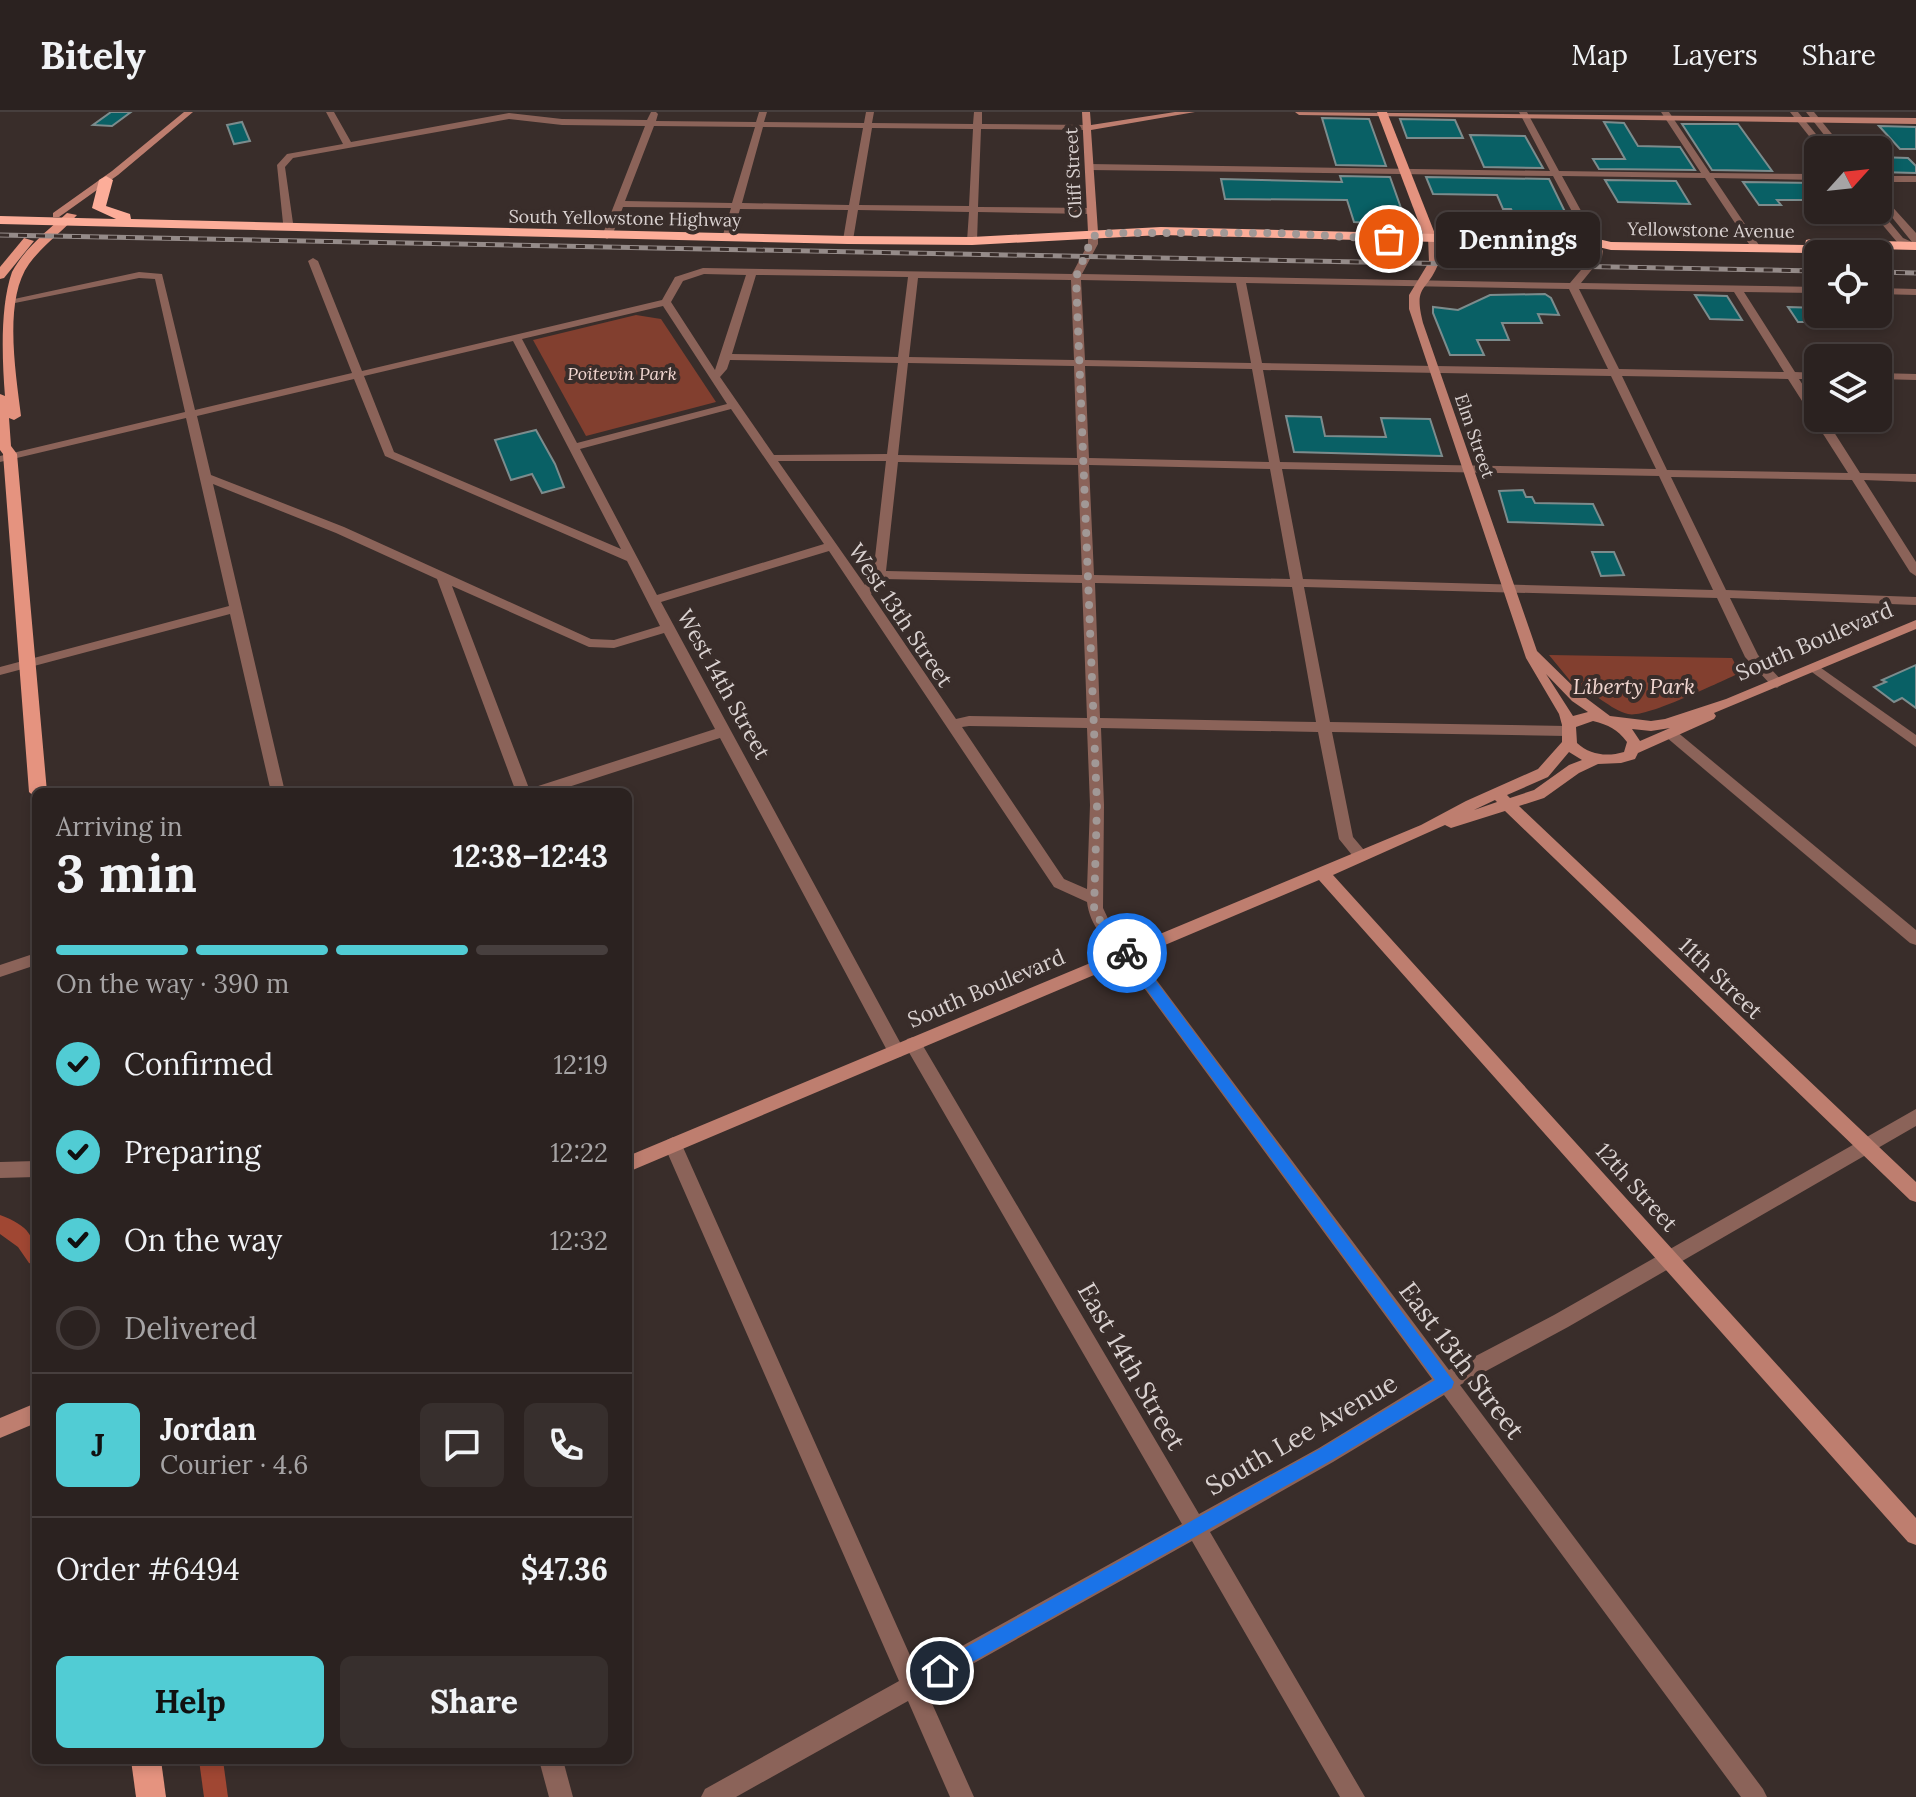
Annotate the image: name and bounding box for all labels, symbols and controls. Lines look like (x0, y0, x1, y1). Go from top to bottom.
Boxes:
text: Bitely (40, 31, 146, 79)
text: Map (1571, 37, 1628, 73)
text: Layers (1672, 37, 1758, 73)
text: Share (1802, 37, 1876, 73)
street label: Cliff Street (1059, 127, 1087, 219)
north arrow (1804, 136, 1892, 224)
map controls (1804, 136, 1892, 432)
street label: South Yellowstone Highway (508, 204, 742, 232)
pin (1355, 205, 1423, 273)
callout: Dennings (1437, 211, 1601, 267)
icon: bag (1367, 217, 1411, 261)
street label: Yellowstone Avenue (1626, 217, 1795, 243)
text: Dennings (1459, 223, 1577, 256)
button: locate (1804, 240, 1892, 328)
button: layers (1804, 344, 1892, 432)
park label: Poitevin Park (567, 362, 677, 385)
street label: Elm Street (1450, 391, 1500, 481)
street label: West 13th Street (843, 538, 960, 693)
street label: South Boulevard (1731, 595, 1897, 687)
street label: West 14th Street (671, 604, 777, 764)
park label: Liberty Park (1573, 672, 1695, 700)
text: Arriving in (56, 810, 183, 843)
text: 12:38–12:43 (453, 837, 608, 875)
text: 3 min (56, 840, 197, 906)
courier (1087, 913, 1167, 993)
icon: bike (1105, 931, 1149, 975)
street label: 11th Street (1673, 931, 1769, 1025)
street label: South Boulevard (903, 942, 1069, 1034)
text: On the way · 390 m (56, 967, 289, 1000)
icon: check (56, 1042, 100, 1086)
text: Confirmed (124, 1045, 273, 1083)
text: 12:19 (554, 1048, 608, 1081)
icon: check (56, 1130, 100, 1174)
text: Preparing (124, 1133, 261, 1171)
text: 12:22 (550, 1136, 608, 1169)
street label: 12th Street (1590, 1137, 1684, 1237)
icon: check (56, 1218, 100, 1262)
text: On the way (124, 1221, 282, 1259)
text: 12:32 (550, 1224, 608, 1257)
street label: East 13th Street (1392, 1275, 1532, 1445)
street label: East 14th Street (1071, 1276, 1193, 1456)
text: Delivered (124, 1309, 257, 1347)
street label: South Lee Avenue (1199, 1366, 1403, 1502)
button: chat (420, 1403, 504, 1487)
button: phone (524, 1403, 608, 1487)
text: Jordan (160, 1410, 257, 1448)
text: J (91, 1426, 105, 1464)
text: Courier · 4.6 (160, 1448, 308, 1481)
text: Order #6494 (56, 1550, 240, 1588)
text: $47.36 (521, 1550, 608, 1588)
pin (906, 1637, 974, 1705)
icon: home (918, 1649, 962, 1693)
button: Help (56, 1656, 324, 1748)
button: Share (340, 1656, 608, 1748)

